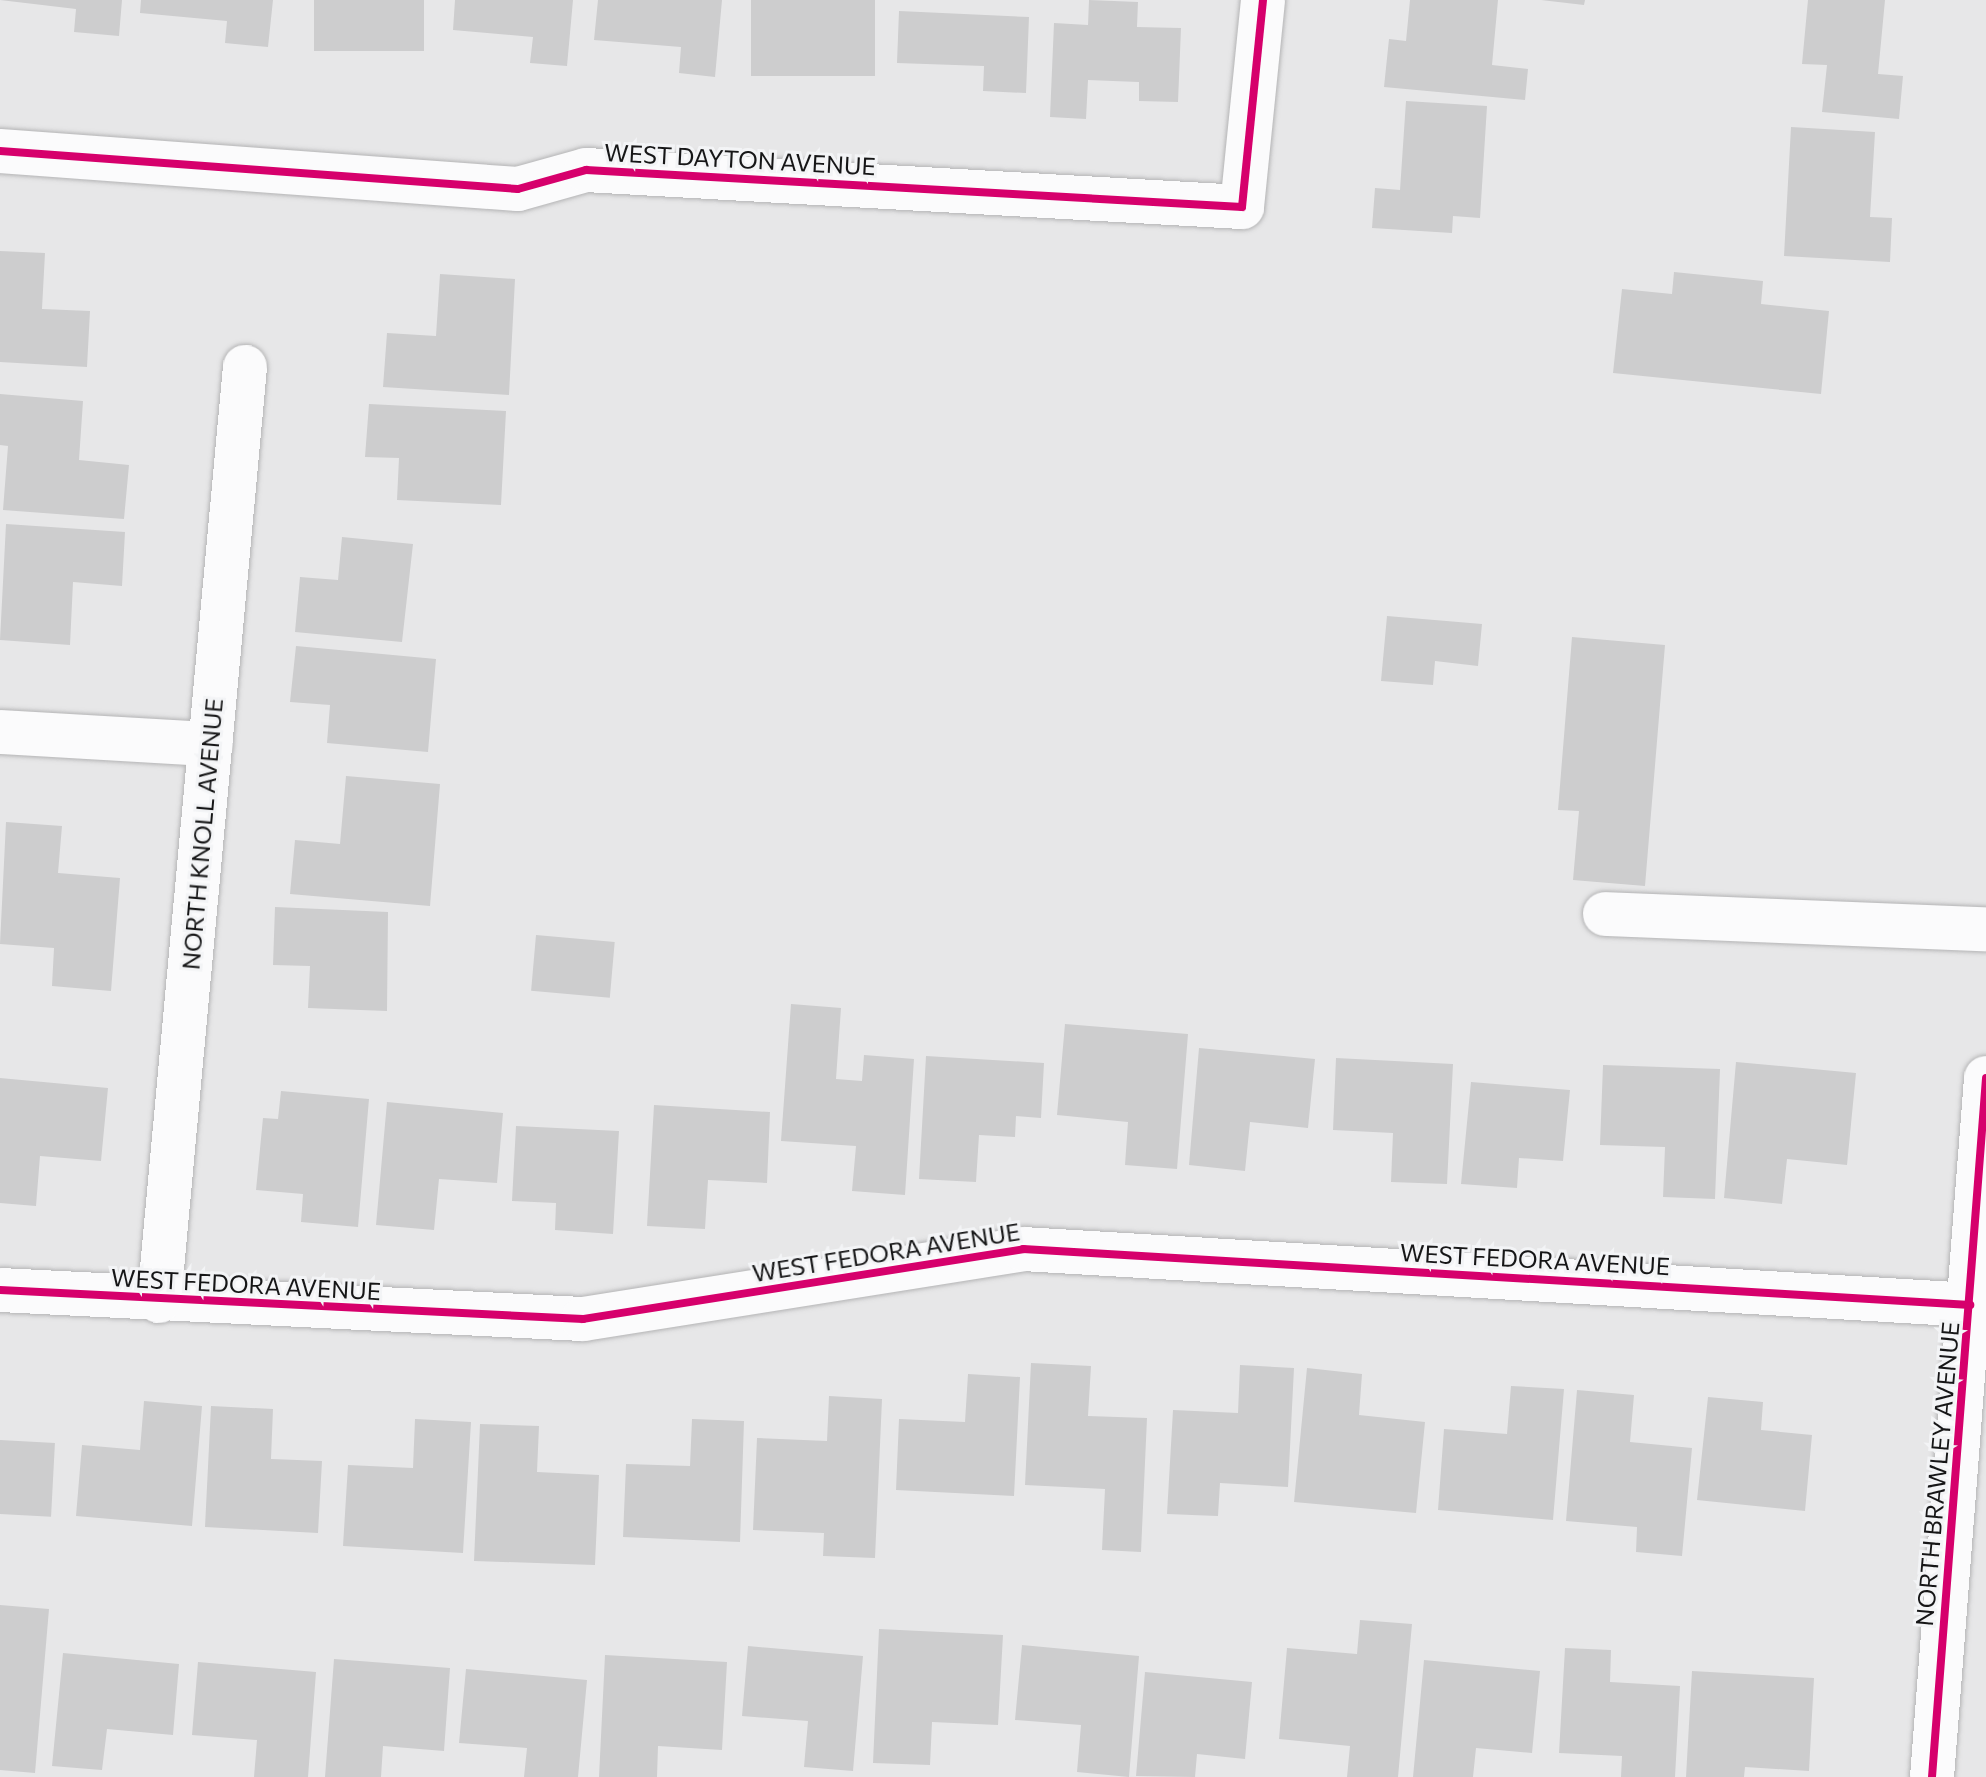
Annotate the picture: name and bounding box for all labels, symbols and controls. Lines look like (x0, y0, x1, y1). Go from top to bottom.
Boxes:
street label: WEST DAYTON AVENUE (604, 138, 876, 180)
street label: NORTH KNOLL AVENUE (176, 697, 228, 971)
street label: WEST FEDORA AVENUE (750, 1217, 1022, 1287)
street label: WEST FEDORA AVENUE (1399, 1238, 1671, 1280)
street label: WEST FEDORA AVENUE (110, 1263, 382, 1305)
street label: NORTH BRAWLEY AVENUE (1909, 1320, 1965, 1628)

